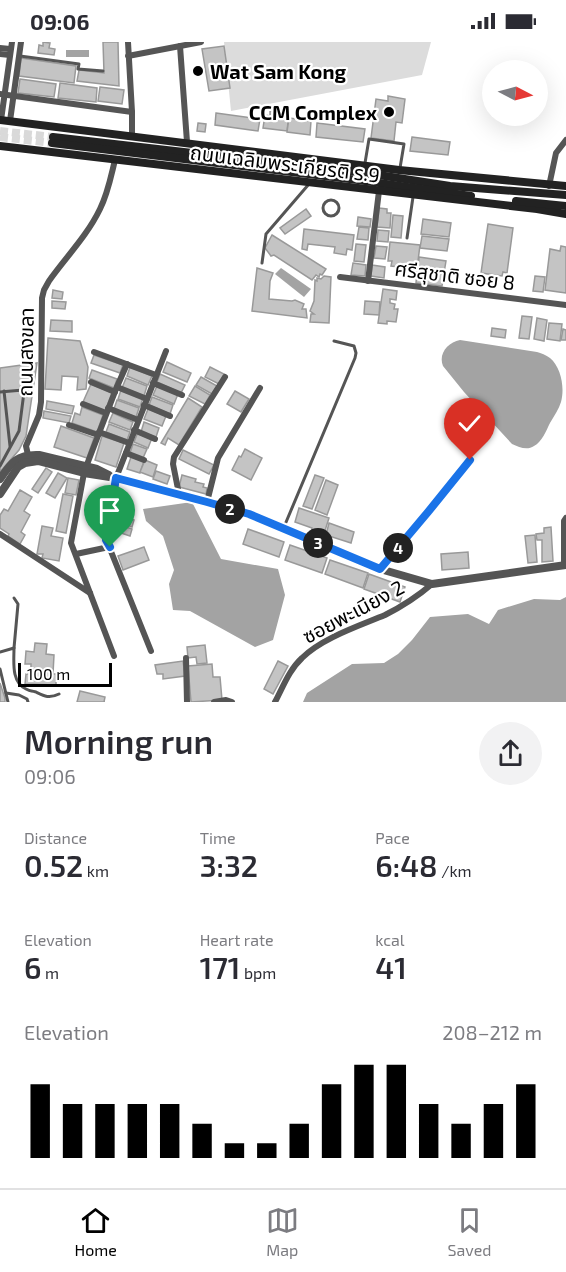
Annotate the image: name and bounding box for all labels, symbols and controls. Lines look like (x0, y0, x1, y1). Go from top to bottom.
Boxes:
text: 09:06 (30, 8, 89, 34)
place label: Wat Sam Kong (210, 59, 346, 83)
north arrow (482, 60, 548, 126)
map controls (482, 60, 548, 126)
marker: Wat Sam Kong (191, 64, 205, 78)
place label: CCM Complex (249, 100, 378, 124)
marker: CCM Complex (382, 105, 396, 119)
street label: ถนนเฉลิมพระเกียรติ ร.9 (189, 139, 381, 187)
street label: ศรีสุชาติ ซอย 8 (393, 256, 517, 295)
street label: ถนนสงขลา (12, 307, 38, 397)
pin (444, 398, 495, 460)
icon: check (453, 407, 486, 440)
pin (84, 485, 135, 547)
icon: arrive (93, 494, 126, 527)
pin: 2 (215, 494, 245, 524)
text: 2 (225, 499, 235, 518)
pin: 3 (303, 528, 333, 558)
text: 3 (313, 533, 323, 552)
pin: 4 (383, 533, 413, 563)
text: 4 (393, 538, 403, 557)
street label: ซอยพะเนียง 2 (298, 574, 408, 648)
scale bar (18, 660, 112, 688)
text: 100 m (27, 664, 70, 683)
text: Morning run (24, 721, 213, 761)
button: share (479, 722, 542, 785)
text: 09:06 (24, 764, 76, 788)
text: Distance (24, 828, 87, 847)
text: Time (200, 828, 236, 847)
text: Pace (375, 828, 410, 847)
text: 0.52 (24, 847, 83, 883)
text: 3:32 (200, 847, 258, 883)
text: 6:48 (375, 847, 438, 883)
text: km (83, 861, 109, 880)
text: /km (438, 861, 472, 880)
text: Elevation (24, 930, 92, 949)
text: Heart rate (200, 930, 274, 949)
text: kcal (375, 930, 405, 949)
text: 6 (24, 949, 41, 985)
text: 171 (200, 949, 240, 985)
text: 41 (375, 949, 407, 985)
text: m (41, 963, 59, 982)
text: bpm (240, 963, 276, 982)
text: Elevation (24, 1020, 109, 1044)
text: 208–212 m (442, 1020, 542, 1044)
tab: Home (74, 1204, 117, 1259)
tab: Map (266, 1204, 299, 1259)
tab: Saved (448, 1204, 492, 1259)

